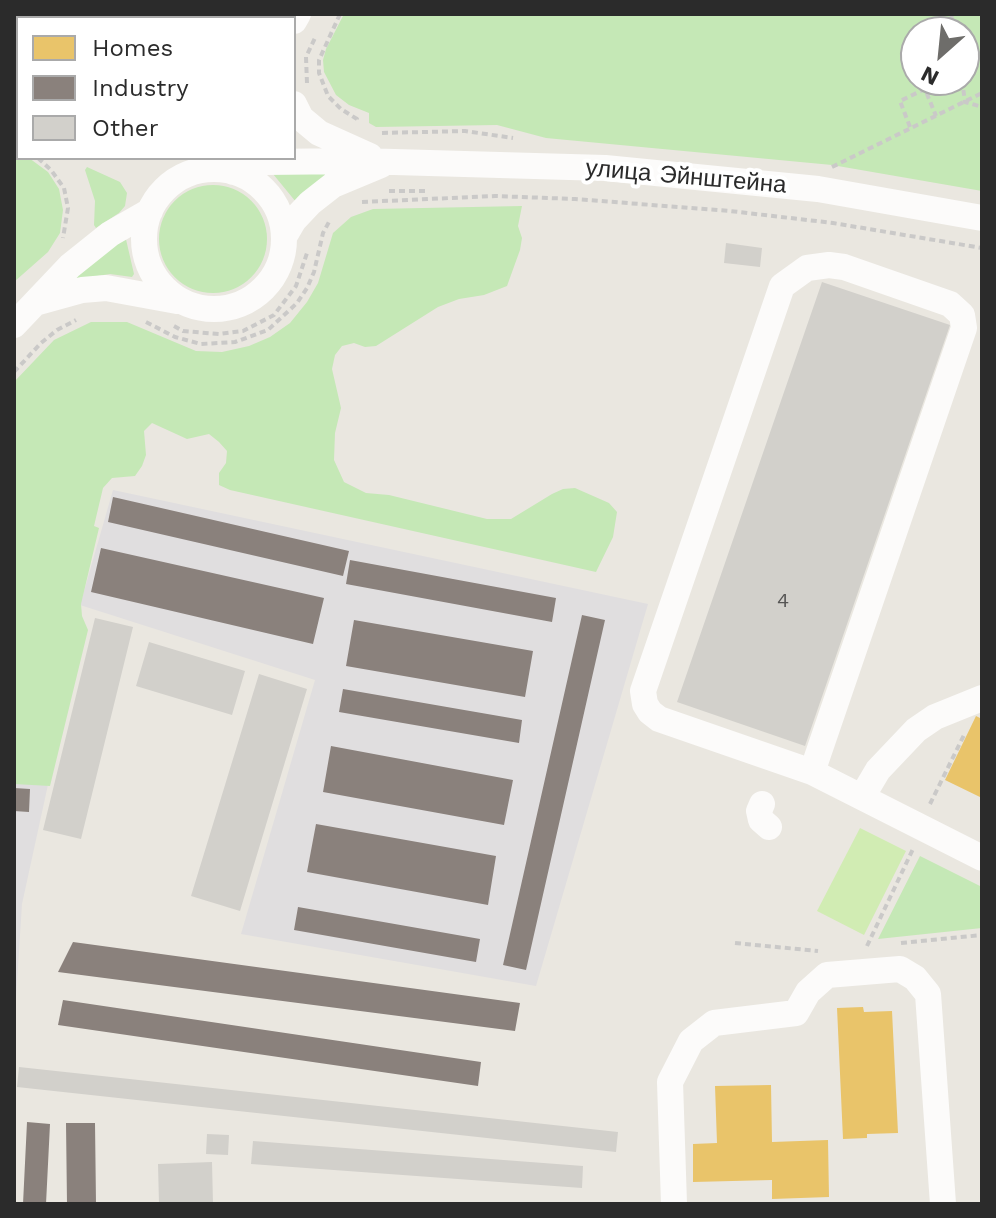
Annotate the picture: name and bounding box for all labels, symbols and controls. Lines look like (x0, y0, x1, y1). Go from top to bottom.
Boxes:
legend (16, 16, 296, 160)
north arrow (900, 16, 980, 96)
text: Homes (92, 34, 173, 62)
text: N (917, 61, 943, 91)
text: Industry (92, 74, 189, 102)
text: Other (92, 114, 159, 142)
street label: улица Эйнштейна (584, 154, 788, 200)
house number: 4 (777, 589, 789, 613)

